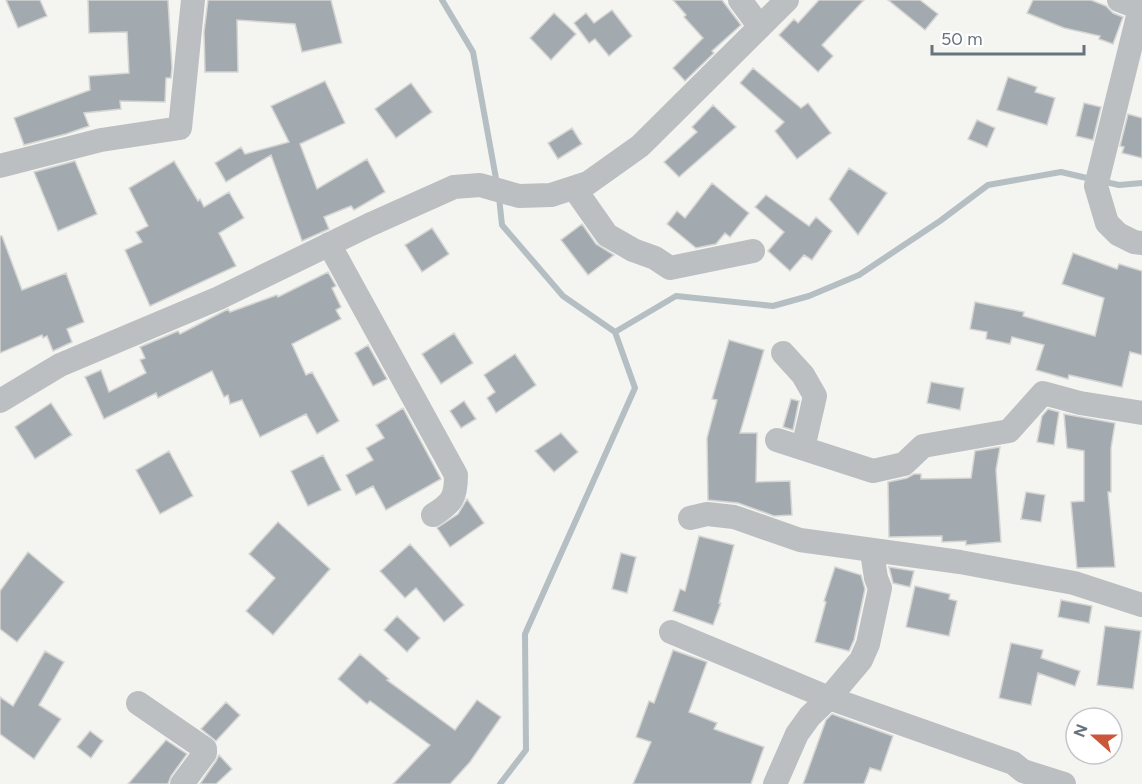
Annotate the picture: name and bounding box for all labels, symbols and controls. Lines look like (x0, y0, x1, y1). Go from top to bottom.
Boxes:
scale bar (932, 18, 1084, 56)
text: 50 m (941, 28, 983, 50)
north arrow (1064, 706, 1124, 766)
text: N (1069, 722, 1092, 740)

